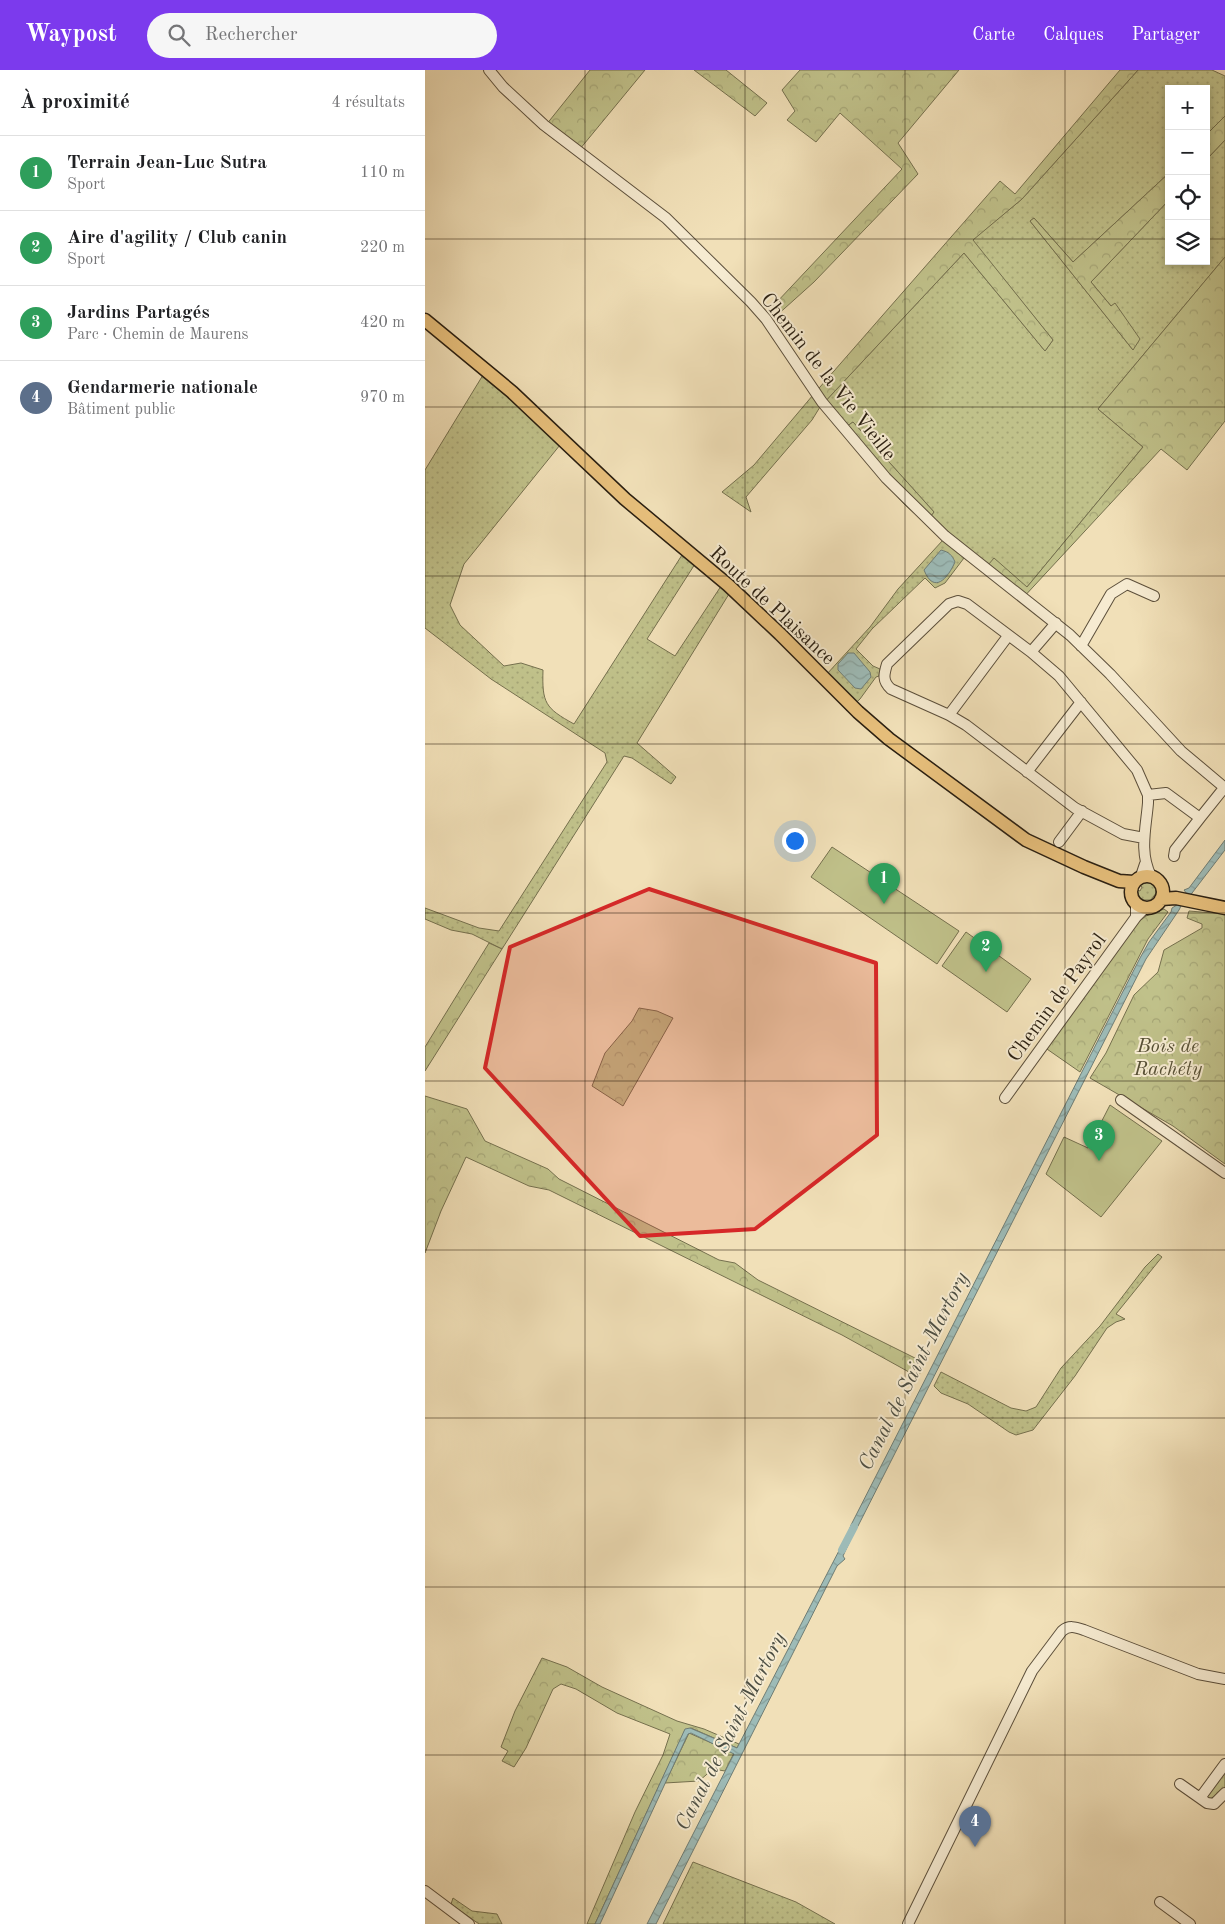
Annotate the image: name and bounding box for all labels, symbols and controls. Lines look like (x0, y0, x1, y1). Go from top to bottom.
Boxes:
search box (147, 13, 497, 58)
icon: search (165, 21, 193, 49)
text: Waypost (25, 23, 117, 47)
text: Rechercher (205, 26, 297, 45)
text: Carte (972, 26, 1015, 44)
text: Calques (1043, 26, 1104, 44)
text: Partager (1132, 26, 1200, 44)
map controls (1165, 85, 1210, 265)
button: + (1165, 85, 1210, 130)
text: À proximité (20, 92, 130, 113)
text: 4 résultats (331, 95, 405, 111)
button: − (1165, 130, 1210, 175)
text: Terrain Jean-Luc Sutra (67, 154, 267, 173)
text: 1 (31, 165, 41, 181)
text: 110 m (360, 165, 405, 181)
button: locate (1165, 175, 1210, 220)
text: Sport (67, 177, 105, 193)
button: layers (1165, 220, 1210, 265)
text: Aire d'agility / Club canin (67, 229, 287, 248)
text: 2 (31, 240, 41, 256)
text: 220 m (360, 240, 405, 256)
text: Sport (67, 252, 105, 268)
street label: Chemin de la Vie Vieille (756, 290, 899, 465)
text: Jardins Partagés (67, 304, 210, 323)
text: 3 (31, 315, 41, 331)
text: 420 m (360, 315, 405, 331)
text: Parc · Chemin de Maurens (67, 327, 249, 343)
text: Gendarmerie nationale (67, 379, 258, 398)
text: 4 (31, 390, 41, 406)
text: 970 m (360, 390, 405, 406)
text: Bâtiment public (67, 402, 175, 418)
street label: Route de Plaisance (705, 543, 838, 670)
your location (782, 828, 808, 854)
pin: 1 (868, 863, 900, 904)
street label: Chemin de Payrol (1005, 930, 1111, 1066)
pin: 2 (970, 931, 1002, 972)
park label: Bois de Rachéty (1133, 1037, 1203, 1080)
pin: 3 (1083, 1120, 1115, 1161)
water label: Canal de Saint-Martory (855, 1269, 974, 1474)
water label: Canal de Saint-Martory (672, 1629, 791, 1834)
pin: 4 (959, 1806, 991, 1847)

